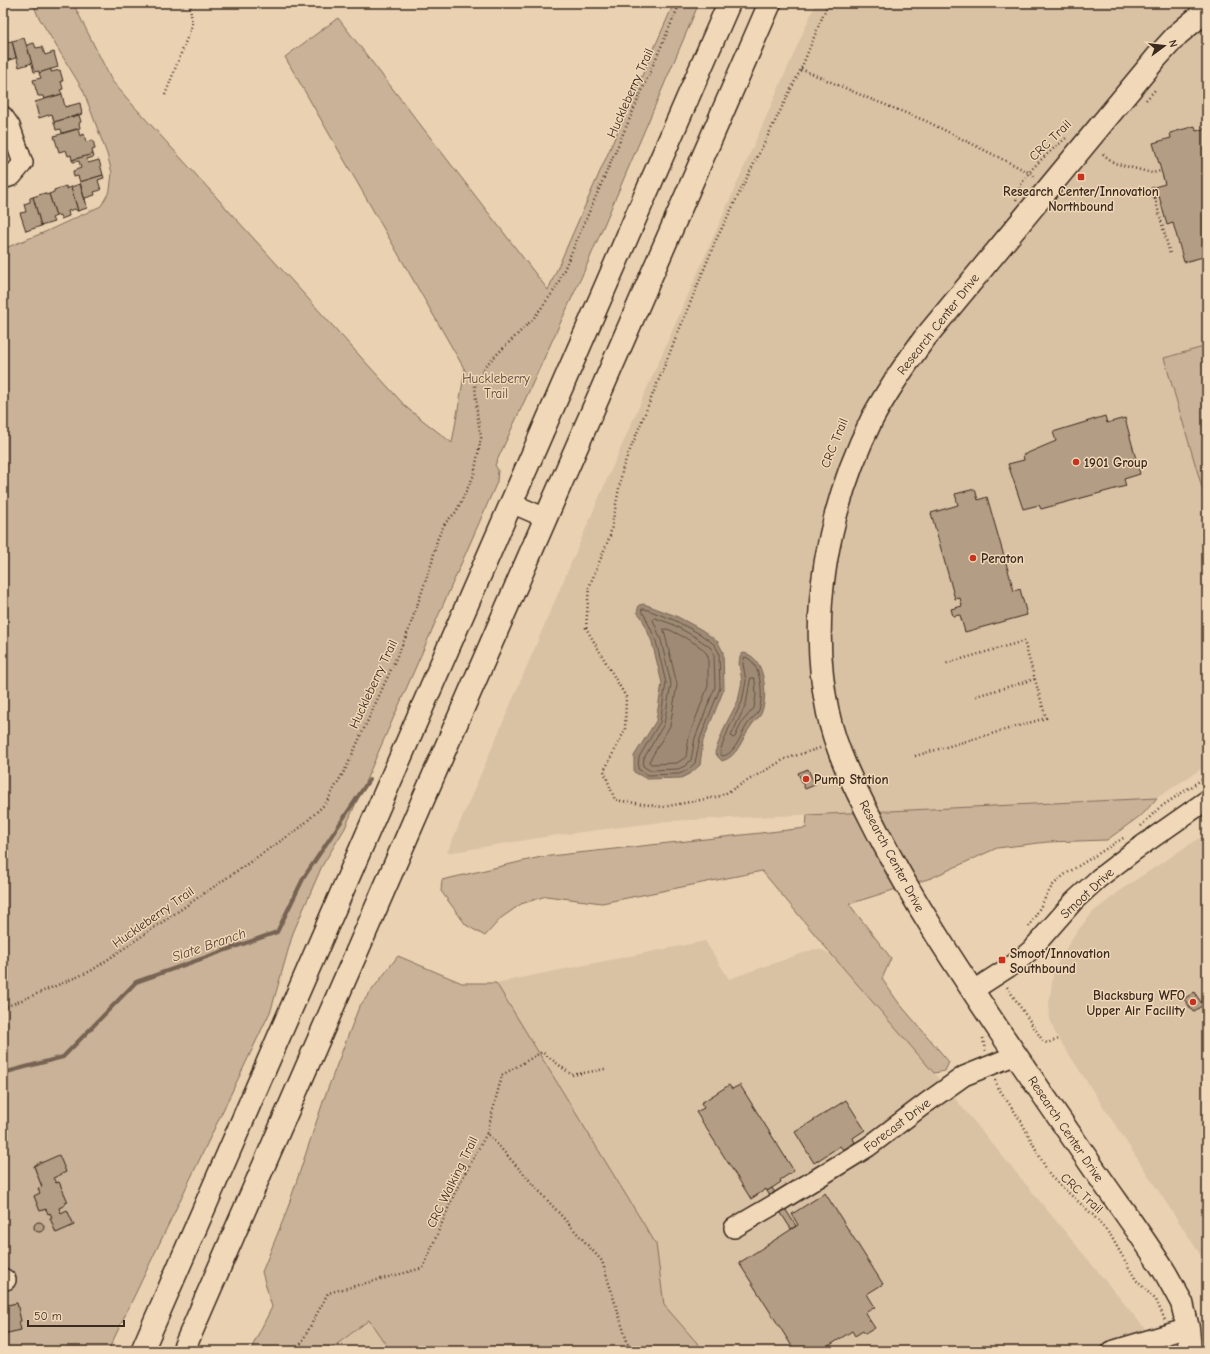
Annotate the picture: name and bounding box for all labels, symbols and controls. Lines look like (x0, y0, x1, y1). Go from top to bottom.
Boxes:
north arrow (1144, 26, 1184, 66)
text: N (1166, 38, 1180, 49)
street label: Huckleberry Trail (604, 46, 656, 140)
street label: CRC Trail (1026, 116, 1074, 164)
marker: Research Center/Innovation Northbound (1076, 172, 1086, 182)
place label: Research Center/Innovation Northbound (1003, 184, 1159, 214)
street label: Research Center Drive (894, 270, 982, 377)
park label: Huckleberry Trail (462, 371, 530, 401)
street label: CRC Trail (817, 416, 851, 470)
place label: 1901 Group (1084, 455, 1148, 470)
marker: 1901 Group (1071, 457, 1081, 467)
place label: Peraton (981, 551, 1024, 566)
marker: Peraton (968, 553, 978, 563)
street label: Huckleberry Trail (346, 637, 400, 731)
place label: Pump Station (814, 772, 889, 787)
marker: Pump Station (801, 774, 811, 784)
street label: Research Center Drive (856, 798, 928, 915)
street label: Smoot Drive (1057, 864, 1117, 922)
street label: Huckleberry Trail (109, 883, 197, 951)
water label: Slate Branch (170, 924, 248, 966)
place label: Smoot/Innovation Southbound (1010, 946, 1110, 976)
marker: Smoot/Innovation Southbound (997, 955, 1007, 965)
place label: Blacksburg WFO Upper Air Facility (1086, 988, 1185, 1018)
marker: Blacksburg WFO Upper Air Facility (1188, 997, 1198, 1007)
street label: Research Center Drive (1025, 1073, 1107, 1185)
street label: Forecast Drive (861, 1095, 934, 1155)
street label: CRC Walking Trail (423, 1134, 481, 1230)
street label: CRC Trail (1058, 1170, 1106, 1216)
scale bar (28, 1302, 124, 1328)
text: 50 m (34, 1309, 62, 1323)

